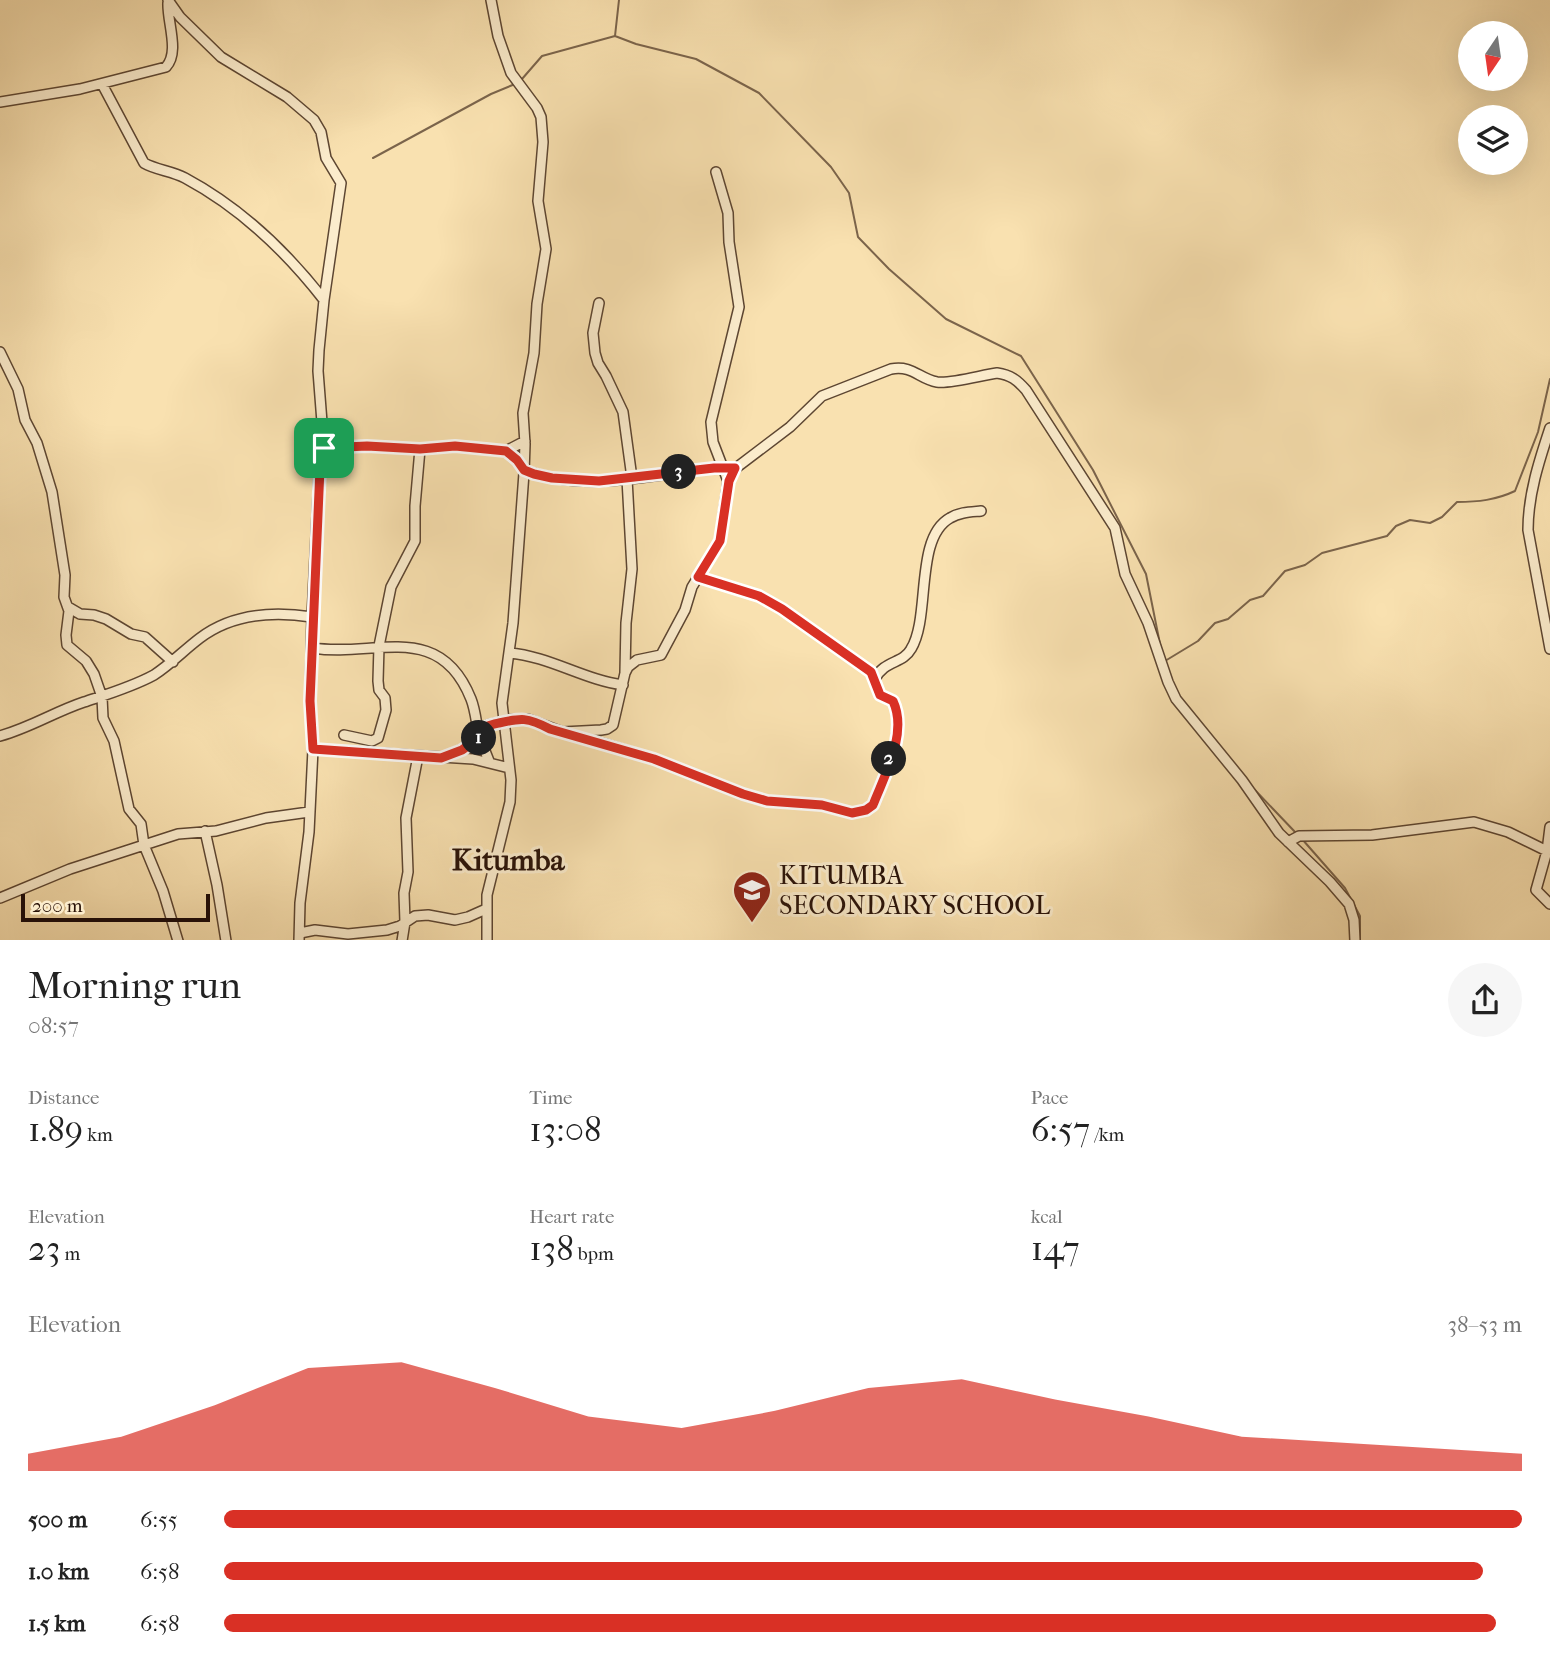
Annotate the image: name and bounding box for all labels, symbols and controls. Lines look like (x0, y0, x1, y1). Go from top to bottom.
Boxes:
north arrow (1458, 21, 1528, 91)
map controls (1458, 21, 1528, 175)
button: layers (1458, 105, 1528, 175)
pin (294, 418, 354, 478)
icon: arrive (305, 429, 343, 467)
pin: 3 (662, 454, 696, 490)
text: 3 (675, 460, 682, 482)
pin: 1 (462, 720, 496, 756)
text: 1 (475, 726, 482, 748)
pin: 2 (872, 742, 906, 776)
text: 2 (884, 747, 893, 769)
district label: Kitumba (452, 843, 565, 878)
place label: KITUMBA SECONDARY SCHOOL (779, 860, 1051, 921)
school or university icon: KITUMBA SECONDARY SCHOOL (731, 869, 773, 924)
scale bar (21, 892, 210, 923)
text: 200 m (32, 895, 83, 917)
text: Morning run (28, 963, 241, 1008)
button: share (1448, 963, 1522, 1037)
text: 08:57 (28, 1012, 79, 1039)
text: Distance (28, 1087, 99, 1109)
text: Time (529, 1087, 573, 1109)
text: Pace (1031, 1087, 1069, 1109)
text: 1.89 (28, 1109, 83, 1150)
text: 13:08 (529, 1109, 602, 1150)
text: 6:57 (1031, 1109, 1090, 1150)
text: km (83, 1124, 113, 1146)
text: /km (1090, 1124, 1124, 1146)
text: Elevation (28, 1206, 105, 1228)
text: Heart rate (529, 1206, 614, 1228)
text: kcal (1031, 1206, 1063, 1228)
text: 23 (28, 1228, 60, 1269)
text: 138 (529, 1228, 574, 1269)
text: 147 (1031, 1228, 1080, 1269)
text: m (60, 1243, 80, 1265)
text: bpm (574, 1243, 614, 1265)
text: Elevation (28, 1311, 121, 1338)
text: 38–53 m (1448, 1311, 1522, 1338)
text: 500 m (28, 1506, 87, 1533)
text: 6:55 (140, 1506, 178, 1533)
text: 1.0 km (28, 1558, 89, 1585)
text: 6:58 (140, 1558, 180, 1585)
text: 1.5 km (28, 1610, 86, 1637)
text: 6:58 (140, 1610, 180, 1637)

